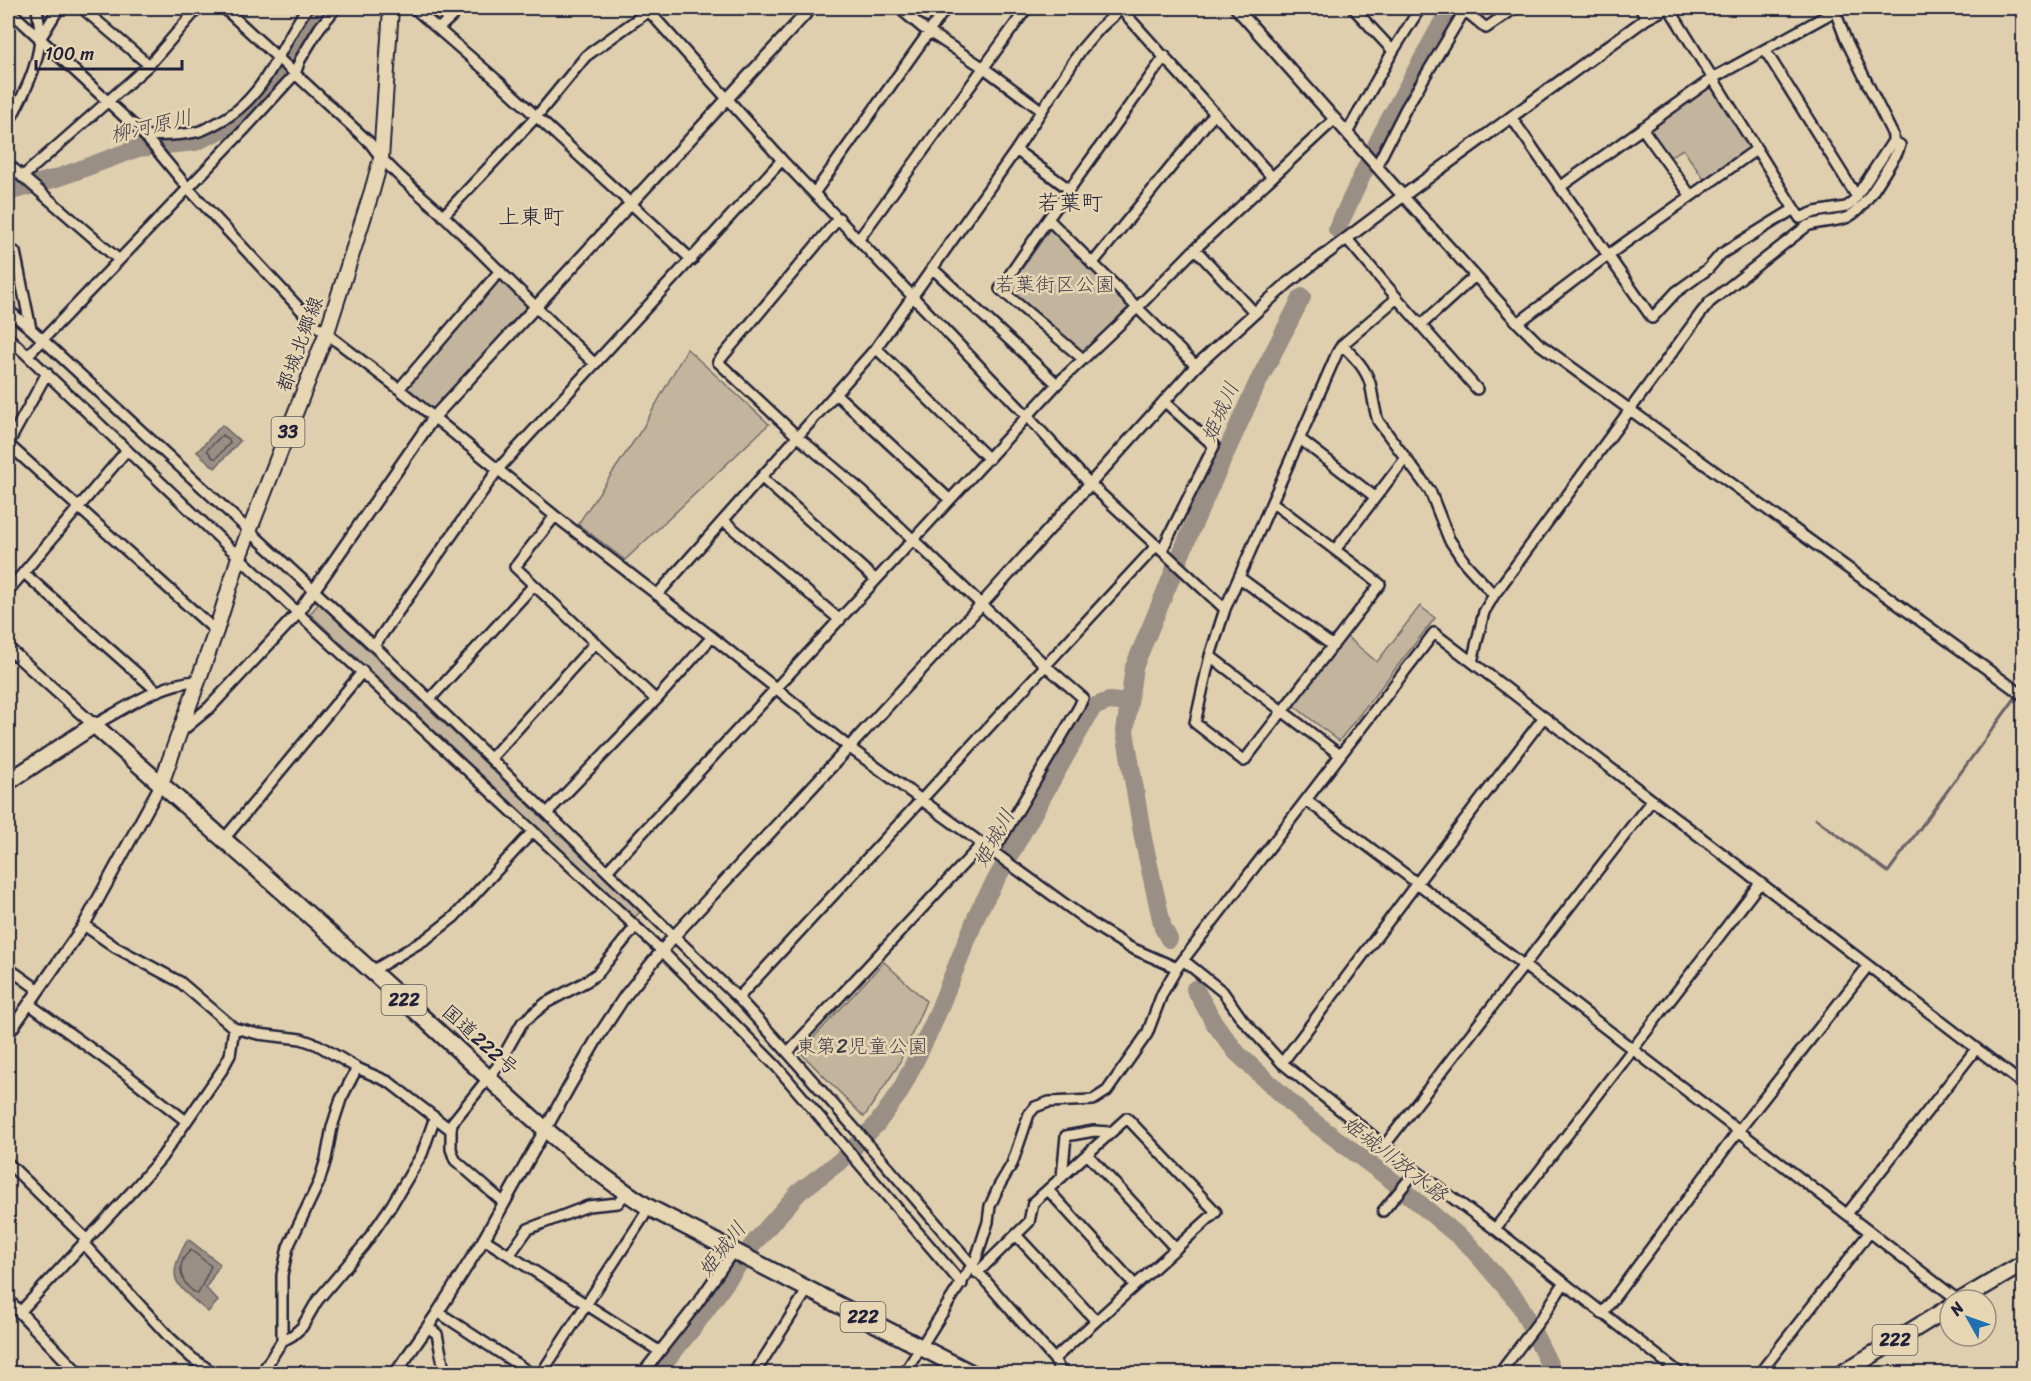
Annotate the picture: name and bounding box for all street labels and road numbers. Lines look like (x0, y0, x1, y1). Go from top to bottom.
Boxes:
street label: 都城北郷線 (266, 291, 334, 397)
road number: 33 (272, 417, 304, 447)
road number: 222 (382, 985, 426, 1015)
street label: 国道222号 (433, 995, 527, 1085)
road number: 222 (840, 1302, 886, 1332)
road number: 222 (1872, 1325, 1918, 1355)

